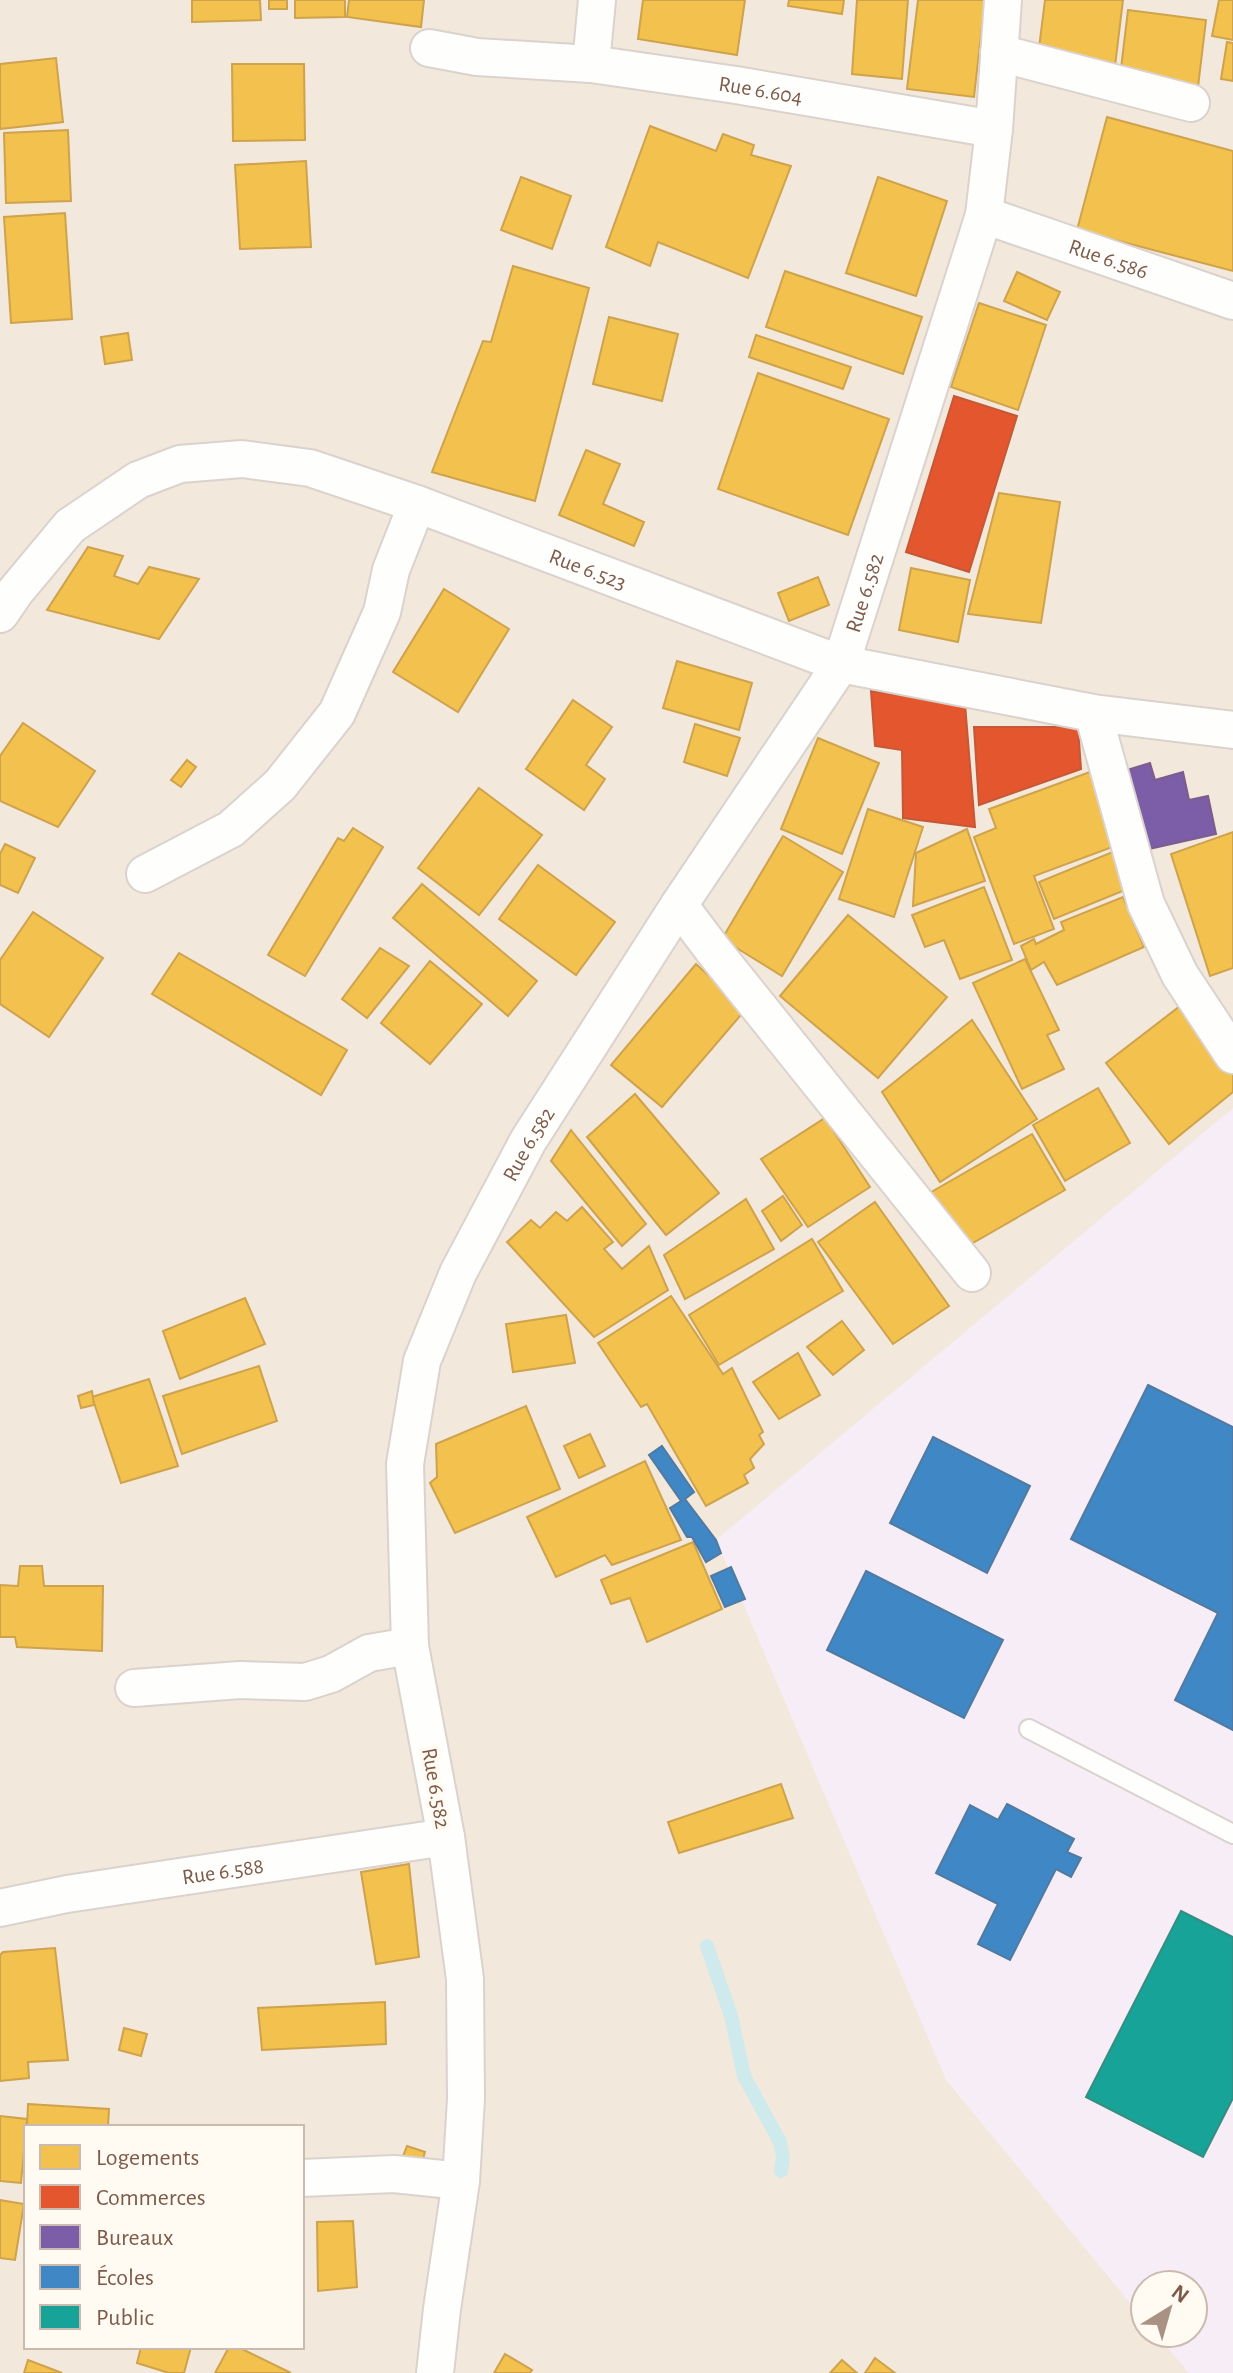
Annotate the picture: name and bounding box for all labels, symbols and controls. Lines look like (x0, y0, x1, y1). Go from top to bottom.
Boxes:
street label: Rue 6.604 (717, 73, 804, 108)
street label: Rue 6.586 (1066, 235, 1151, 283)
street label: Rue 6.523 (546, 545, 629, 594)
street label: Rue 6.582 (842, 551, 888, 635)
street label: Rue 6.582 (499, 1103, 559, 1185)
street label: Rue 6.582 (418, 1746, 454, 1830)
street label: Rue 6.588 (181, 1855, 265, 1889)
legend (24, 2125, 304, 2349)
text: Logements (96, 2146, 199, 2170)
text: Commerces (96, 2186, 206, 2210)
text: Bureaux (96, 2226, 174, 2250)
text: Écoles (96, 2264, 154, 2290)
north arrow (1129, 2269, 1209, 2349)
text: N (1168, 2280, 1193, 2307)
text: Public (96, 2306, 154, 2330)

